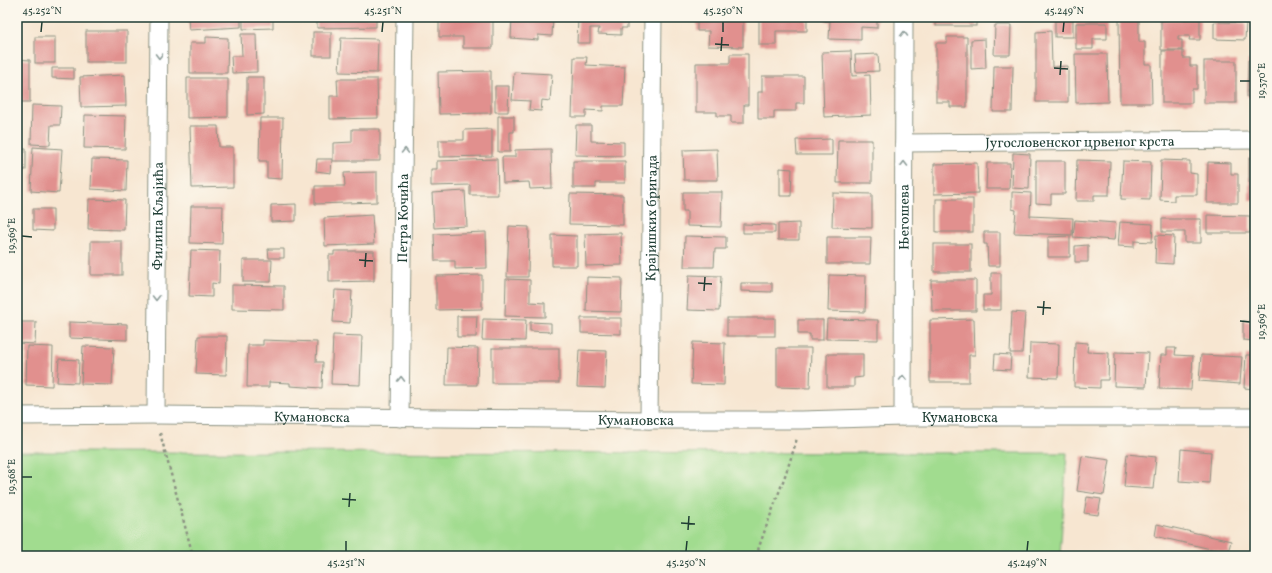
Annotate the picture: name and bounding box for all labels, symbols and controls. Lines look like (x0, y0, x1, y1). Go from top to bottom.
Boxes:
text: 45.252°N (22, 4, 62, 18)
text: 45.251°N (364, 4, 403, 18)
text: 45.250°N (703, 4, 743, 18)
text: 45.249°N (1044, 4, 1084, 18)
one-way arrow (900, 31, 908, 37)
one-way arrow (155, 53, 163, 59)
text: 19.370°E (1255, 63, 1269, 99)
street label: Југословенског црвеног крста (985, 133, 1175, 153)
one-way arrow (400, 148, 409, 154)
street label: Крајишких бригада (642, 155, 663, 281)
one-way arrow (900, 161, 908, 167)
street label: Филипа Кљајића (149, 162, 169, 270)
street label: Петра Кочића (394, 173, 414, 263)
street label: Његошева (895, 184, 915, 250)
text: 19.369°E (5, 218, 19, 254)
one-way arrow (152, 295, 161, 301)
text: 19.369°E (1255, 304, 1269, 340)
one-way arrow (899, 375, 907, 381)
one-way arrow (397, 376, 405, 382)
street label: Кумановска (274, 408, 350, 428)
street label: Кумановска (922, 409, 998, 428)
street label: Кумановска (598, 411, 674, 431)
text: 19.368°E (5, 459, 19, 495)
text: 45.251°N (327, 556, 366, 570)
text: 45.250°N (666, 556, 706, 570)
text: 45.249°N (1007, 556, 1047, 570)

